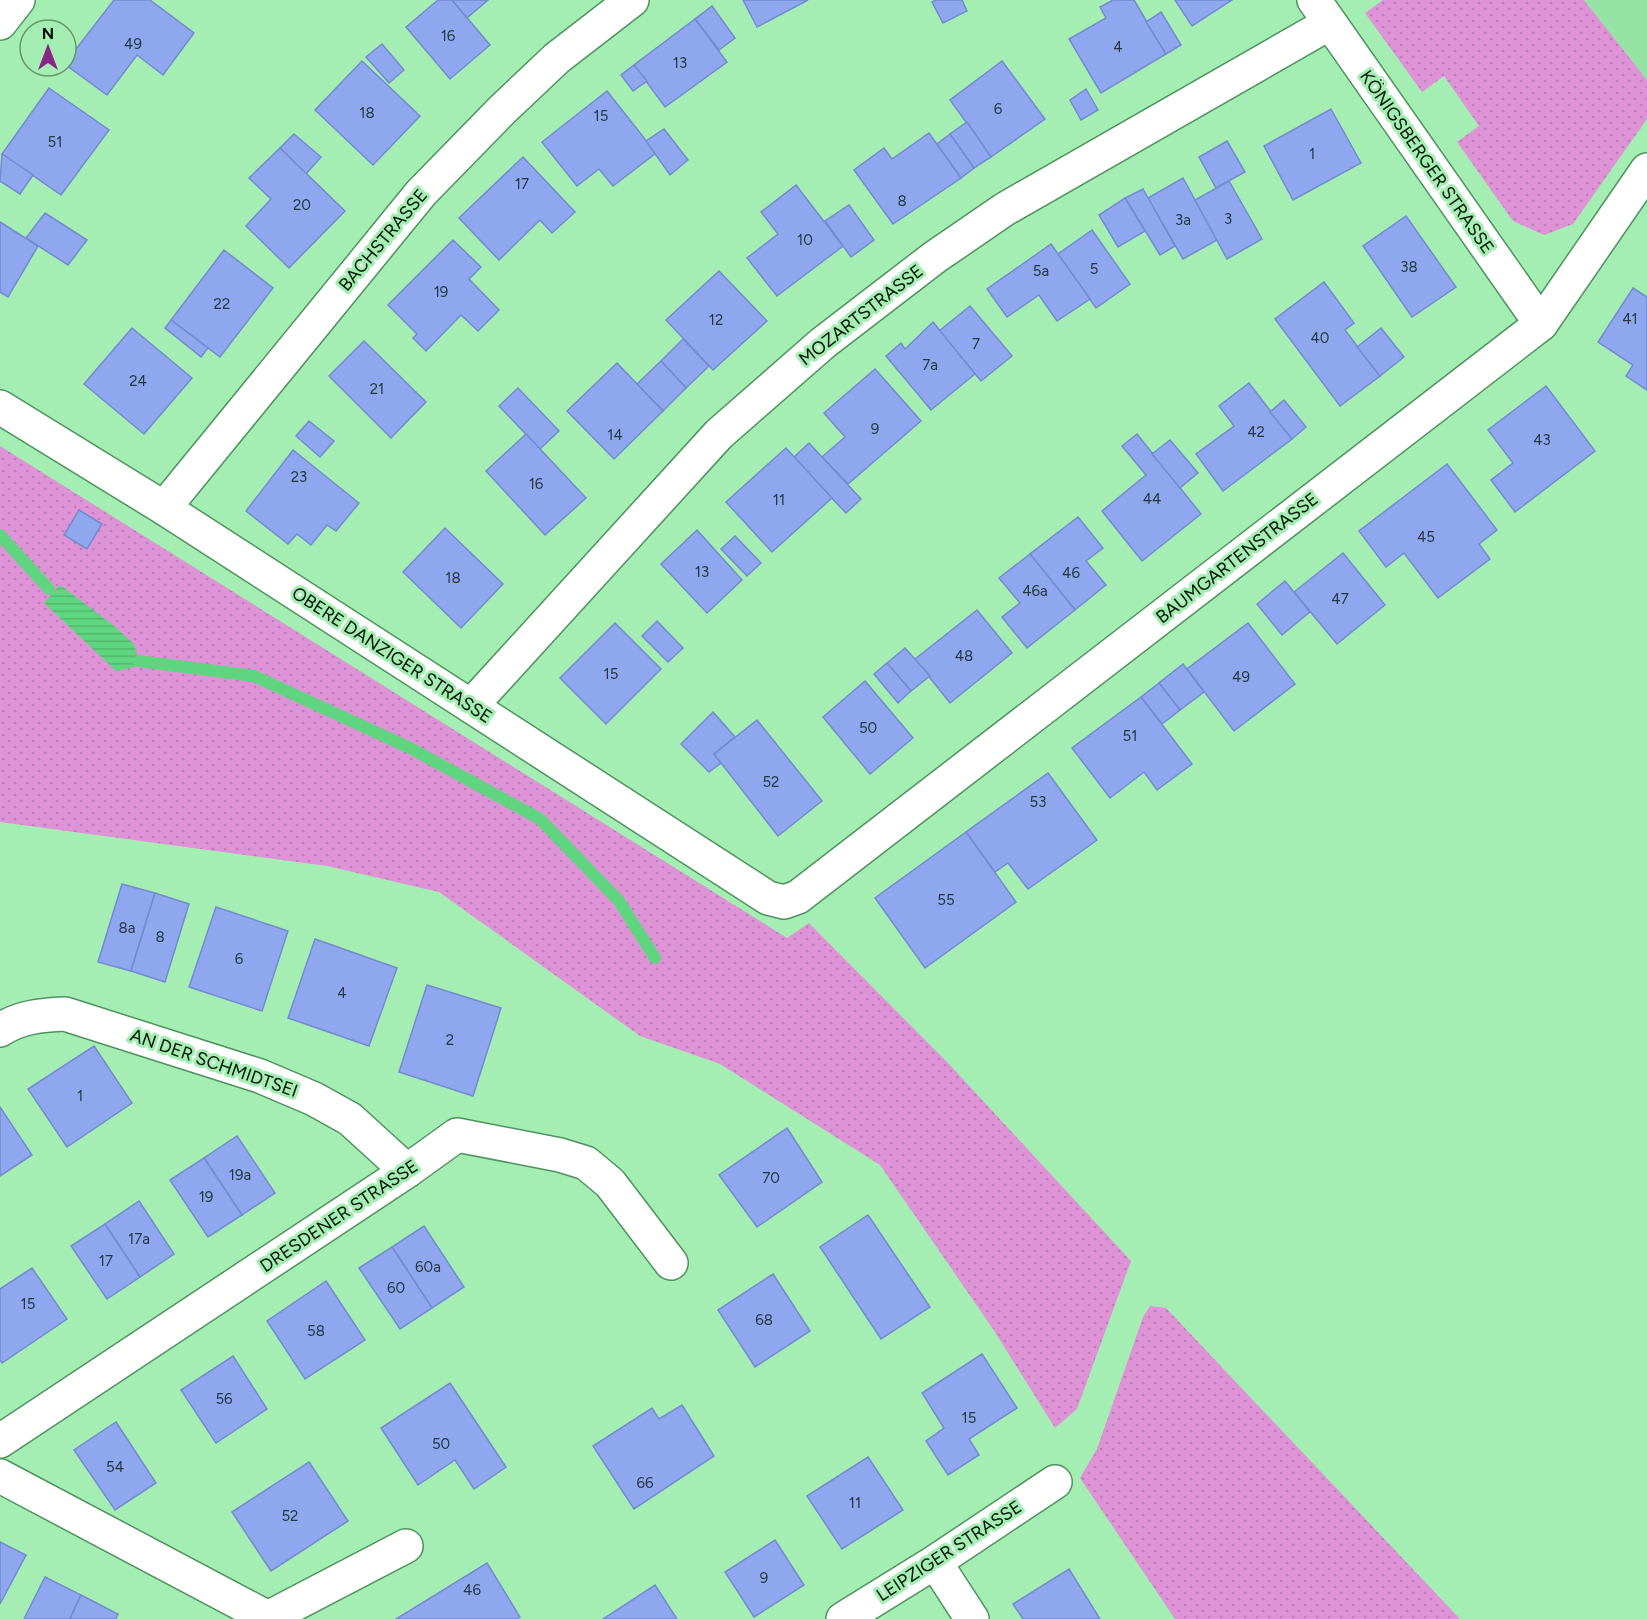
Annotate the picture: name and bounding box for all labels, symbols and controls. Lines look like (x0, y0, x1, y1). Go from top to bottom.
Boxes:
north arrow (18, 18, 78, 78)
text: N (42, 24, 54, 43)
house number: 16 (441, 27, 456, 45)
house number: 49 (124, 35, 142, 53)
house number: 4 (1113, 38, 1123, 56)
house number: 13 (673, 54, 687, 72)
street label: KÖNIGSBERGER STRASSE (1355, 66, 1499, 258)
house number: 6 (994, 100, 1003, 118)
house number: 18 (359, 104, 375, 122)
house number: 15 (594, 107, 608, 125)
house number: 51 (48, 133, 62, 151)
house number: 1 (1309, 145, 1315, 163)
house number: 17 (515, 175, 529, 193)
street label: BACHSTRASSE (334, 184, 432, 296)
house number: 8 (897, 192, 907, 210)
house number: 20 (293, 196, 311, 214)
house number: 3 (1224, 210, 1232, 228)
house number: 3a (1175, 211, 1191, 229)
house number: 10 (797, 231, 813, 249)
house number: 38 (1400, 258, 1418, 276)
street label: MOZARTSTRASSE (795, 260, 927, 370)
house number: 5 (1090, 260, 1098, 278)
house number: 5a (1033, 262, 1049, 280)
house number: 19 (434, 283, 448, 301)
house number: 22 (214, 295, 230, 313)
house number: 41 (1622, 310, 1638, 328)
house number: 12 (709, 311, 723, 329)
house number: 40 (1311, 329, 1329, 347)
house number: 7 (972, 335, 980, 353)
house number: 7a (922, 356, 938, 374)
house number: 24 (129, 372, 147, 390)
house number: 21 (370, 380, 384, 398)
house number: 9 (871, 420, 879, 438)
house number: 42 (1247, 423, 1265, 441)
house number: 14 (607, 426, 623, 444)
house number: 43 (1533, 431, 1551, 449)
house number: 23 (291, 468, 307, 486)
house number: 16 (529, 475, 544, 493)
street label: BAUMGARTENSTRASSE (1151, 488, 1323, 628)
house number: 44 (1143, 490, 1161, 508)
house number: 11 (773, 491, 785, 509)
house number: 45 (1417, 528, 1435, 546)
house number: 13 (695, 563, 709, 581)
house number: 46 (1062, 564, 1080, 582)
house number: 18 (445, 569, 461, 587)
street label: OBERE DANZIGER STRASSE (288, 582, 496, 728)
house number: 46a (1022, 582, 1048, 600)
house number: 47 (1331, 590, 1349, 608)
house number: 48 (955, 647, 973, 665)
house number: 15 (604, 665, 618, 683)
house number: 49 (1232, 668, 1250, 686)
house number: 50 (859, 719, 877, 737)
house number: 51 (1123, 727, 1137, 745)
house number: 52 (762, 773, 780, 791)
house number: 53 (1030, 793, 1046, 811)
house number: 55 (937, 891, 955, 909)
house number: 8a (119, 919, 135, 937)
house number: 8 (155, 928, 165, 946)
house number: 6 (235, 950, 244, 968)
house number: 4 (337, 984, 347, 1002)
street label: AN DER SCHMIDTSEI (127, 1024, 301, 1102)
house number: 2 (446, 1031, 454, 1049)
house number: 1 (77, 1087, 83, 1105)
street label: DRESDENER STRASSE (256, 1155, 422, 1277)
house number: 19a (229, 1166, 251, 1184)
house number: 70 (762, 1169, 780, 1187)
house number: 19 (199, 1188, 213, 1206)
house number: 17a (128, 1230, 150, 1248)
house number: 17 (99, 1252, 113, 1270)
house number: 60a (415, 1258, 441, 1276)
house number: 60 (387, 1279, 405, 1297)
house number: 15 (21, 1295, 35, 1313)
house number: 68 (755, 1311, 773, 1329)
house number: 58 (307, 1322, 325, 1340)
house number: 56 (215, 1390, 233, 1408)
house number: 15 (962, 1409, 976, 1427)
house number: 50 (432, 1435, 450, 1453)
house number: 54 (106, 1458, 124, 1476)
house number: 66 (637, 1474, 654, 1492)
house number: 11 (849, 1494, 861, 1512)
street label: LEIPZIGER STRASSE (872, 1496, 1026, 1606)
house number: 52 (281, 1507, 299, 1525)
house number: 9 (760, 1569, 768, 1587)
house number: 46 (463, 1581, 481, 1599)

